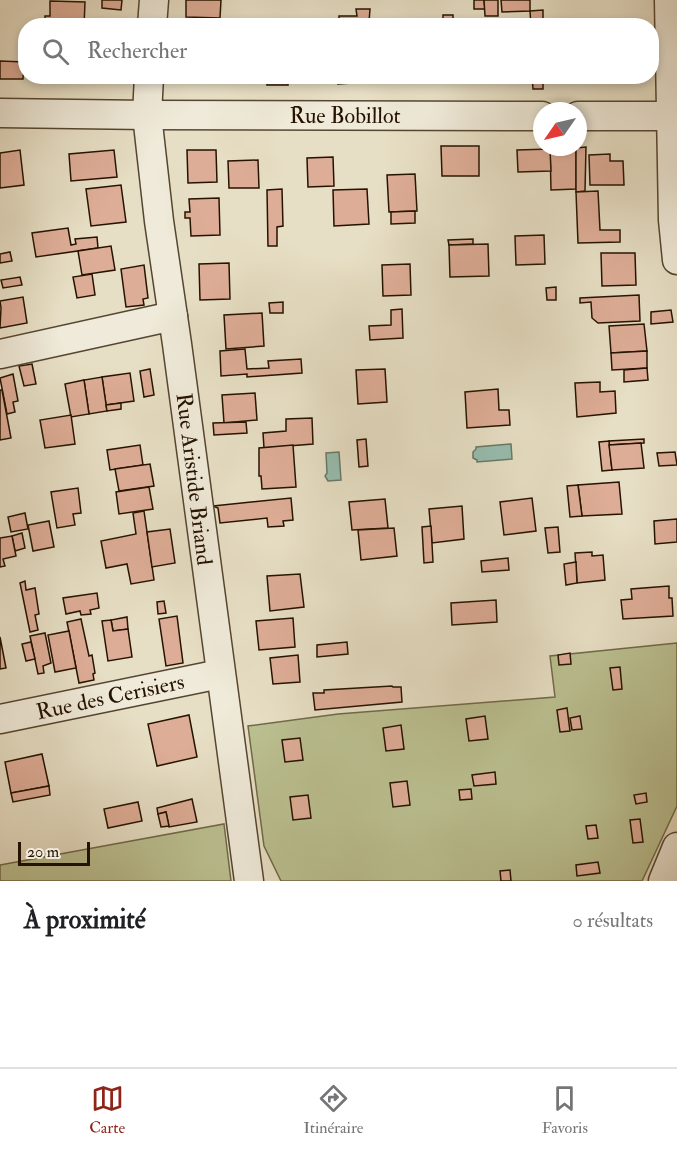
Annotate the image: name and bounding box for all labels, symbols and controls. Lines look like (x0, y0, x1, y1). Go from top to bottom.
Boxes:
search box (18, 18, 659, 84)
icon: search (39, 35, 72, 68)
text: Rechercher (87, 37, 187, 65)
street label: Rue Bobillot (289, 102, 401, 130)
north arrow (533, 102, 587, 156)
street label: Rue Aristide Briand (170, 391, 218, 567)
street label: Rue des Cerisiers (34, 668, 187, 726)
scale bar (18, 839, 90, 866)
text: 20 m (27, 842, 59, 862)
text: À proximité (24, 904, 146, 936)
text: 0 résultats (573, 908, 653, 933)
tab: Carte (89, 1082, 125, 1138)
tab: Itinéraire (303, 1082, 363, 1138)
tab: Favoris (542, 1082, 588, 1138)

